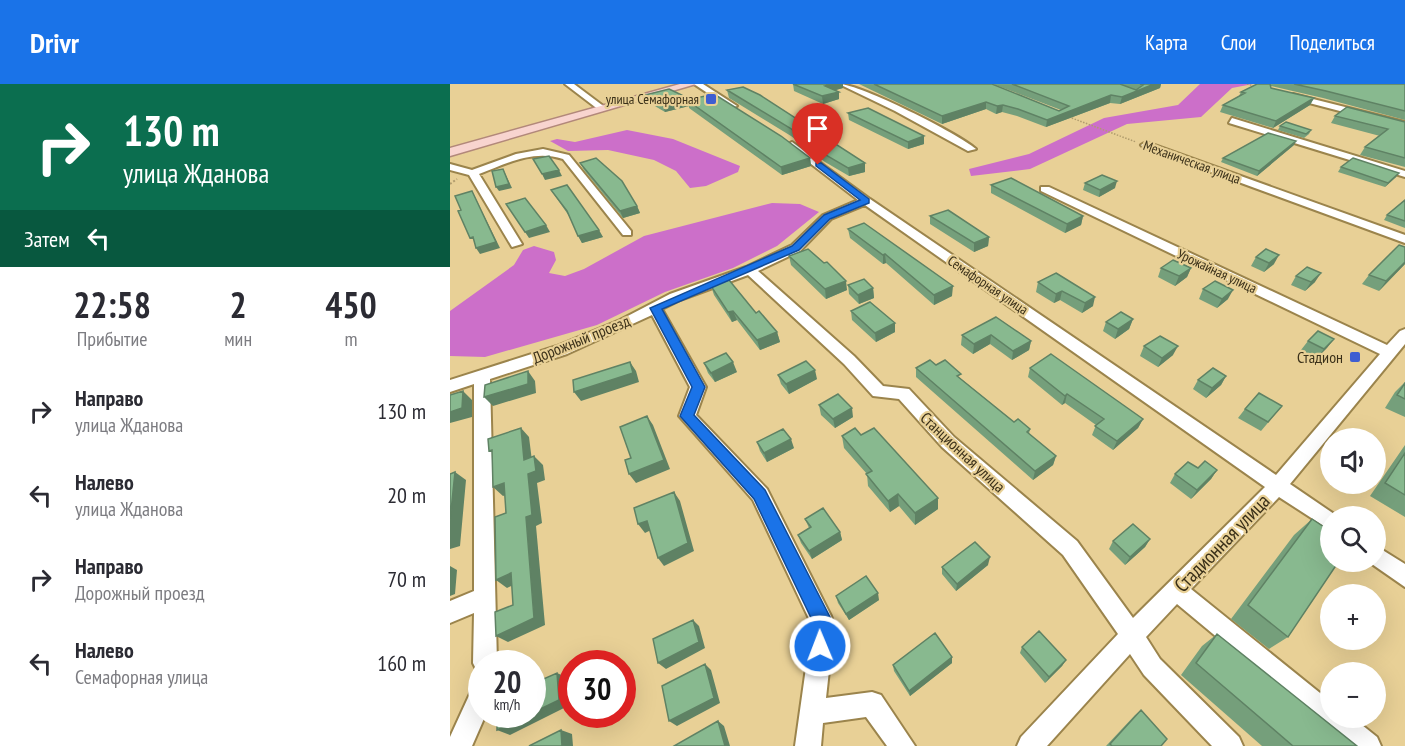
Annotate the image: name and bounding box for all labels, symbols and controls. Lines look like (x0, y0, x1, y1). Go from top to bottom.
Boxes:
text: Drivr (30, 24, 79, 61)
text: Карта (1145, 29, 1188, 56)
text: Слои (1221, 29, 1256, 56)
text: Поделиться (1289, 29, 1375, 56)
place label: улица Семафорная (606, 90, 699, 108)
marker: улица Семафорная (704, 92, 718, 106)
text: 130 m (123, 103, 220, 158)
pin (792, 103, 843, 165)
icon: right (24, 108, 102, 186)
icon: arrive (801, 112, 834, 145)
street label: Механическая улица (1141, 136, 1243, 188)
text: улица Жданова (123, 156, 269, 190)
icon: left (82, 222, 115, 255)
text: Затем (24, 225, 70, 253)
street label: Урожайная улица (1174, 245, 1260, 297)
street label: Семафорная улица (944, 251, 1032, 319)
text: 22:58 (73, 281, 151, 328)
text: 2 (230, 281, 247, 328)
text: 450 (325, 281, 377, 328)
street label: Дорожный проезд (529, 310, 633, 368)
text: Прибытие (77, 326, 148, 352)
text: мин (224, 326, 252, 352)
text: m (345, 326, 358, 352)
place label: Стадион (1297, 347, 1343, 367)
marker: Стадион (1348, 350, 1362, 364)
text: Направо (75, 384, 143, 412)
icon: right (24, 395, 57, 428)
text: 130 m (377, 397, 426, 425)
street label: Станционная улица (916, 408, 1010, 496)
text: улица Жданова (75, 412, 183, 438)
map controls (1320, 428, 1386, 728)
button: sound (1320, 428, 1386, 494)
text: Налево (75, 468, 134, 496)
icon: left (24, 479, 57, 512)
text: 20 m (387, 481, 426, 509)
street label: Стадионная улица (1169, 488, 1275, 598)
text: улица Жданова (75, 496, 183, 522)
button: search (1320, 506, 1386, 572)
text: Направо (75, 552, 143, 580)
icon: right (24, 563, 57, 596)
text: 70 m (387, 565, 426, 593)
text: Дорожный проезд (75, 580, 205, 606)
button: + (1320, 584, 1386, 650)
position arrow (788, 614, 852, 678)
text: Налево (75, 636, 134, 664)
icon: left (24, 647, 57, 680)
text: 160 m (377, 649, 426, 677)
speed limit sign: 30 (558, 650, 636, 728)
text: 20 (493, 662, 521, 701)
button: − (1320, 662, 1386, 728)
text: Семафорная улица (75, 664, 208, 690)
text: km/h (494, 695, 520, 714)

